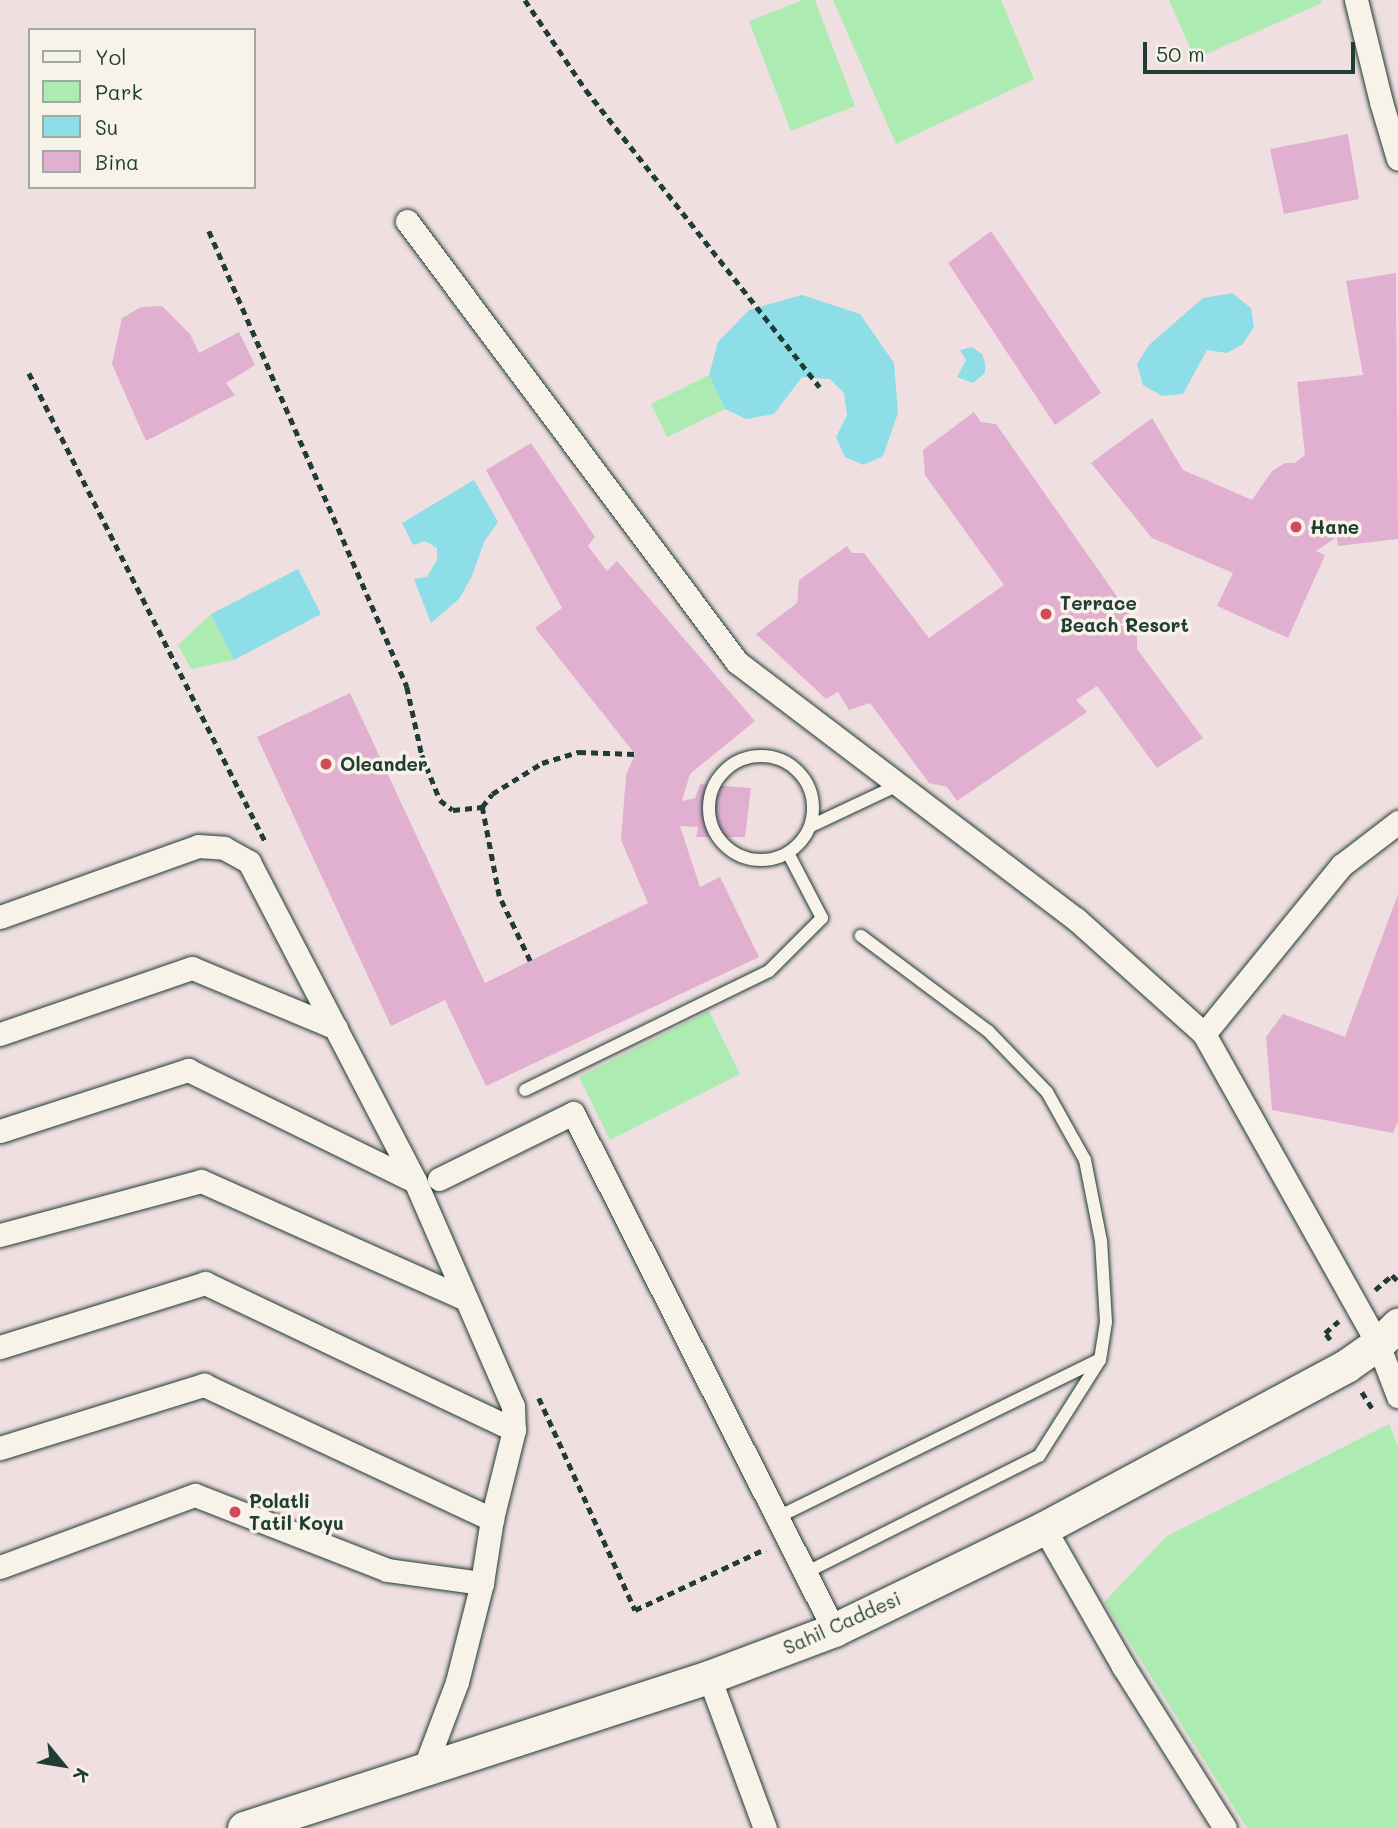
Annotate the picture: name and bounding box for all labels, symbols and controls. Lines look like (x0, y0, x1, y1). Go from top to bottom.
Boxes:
legend (28, 28, 256, 189)
scale bar (1146, 28, 1358, 72)
text: 50 m (1156, 40, 1205, 67)
text: Yol (95, 43, 126, 70)
text: Park (95, 78, 143, 105)
text: Su (95, 113, 118, 140)
text: Bina (95, 148, 139, 175)
place label: Hane (1310, 516, 1359, 538)
marker: Hane (1288, 519, 1304, 535)
place label: Terrace Beach Resort (1060, 592, 1189, 636)
marker: Terrace Beach Resort (1038, 606, 1054, 622)
place label: Oleander (340, 753, 428, 775)
marker: Oleander (318, 756, 334, 772)
place label: Polatli Tatil Koyu (249, 1490, 344, 1534)
marker: Polatli Tatil Koyu (227, 1504, 243, 1520)
street label: Sahil Caddesi (780, 1587, 904, 1659)
north arrow (28, 1730, 98, 1800)
text: K (68, 1764, 96, 1787)

